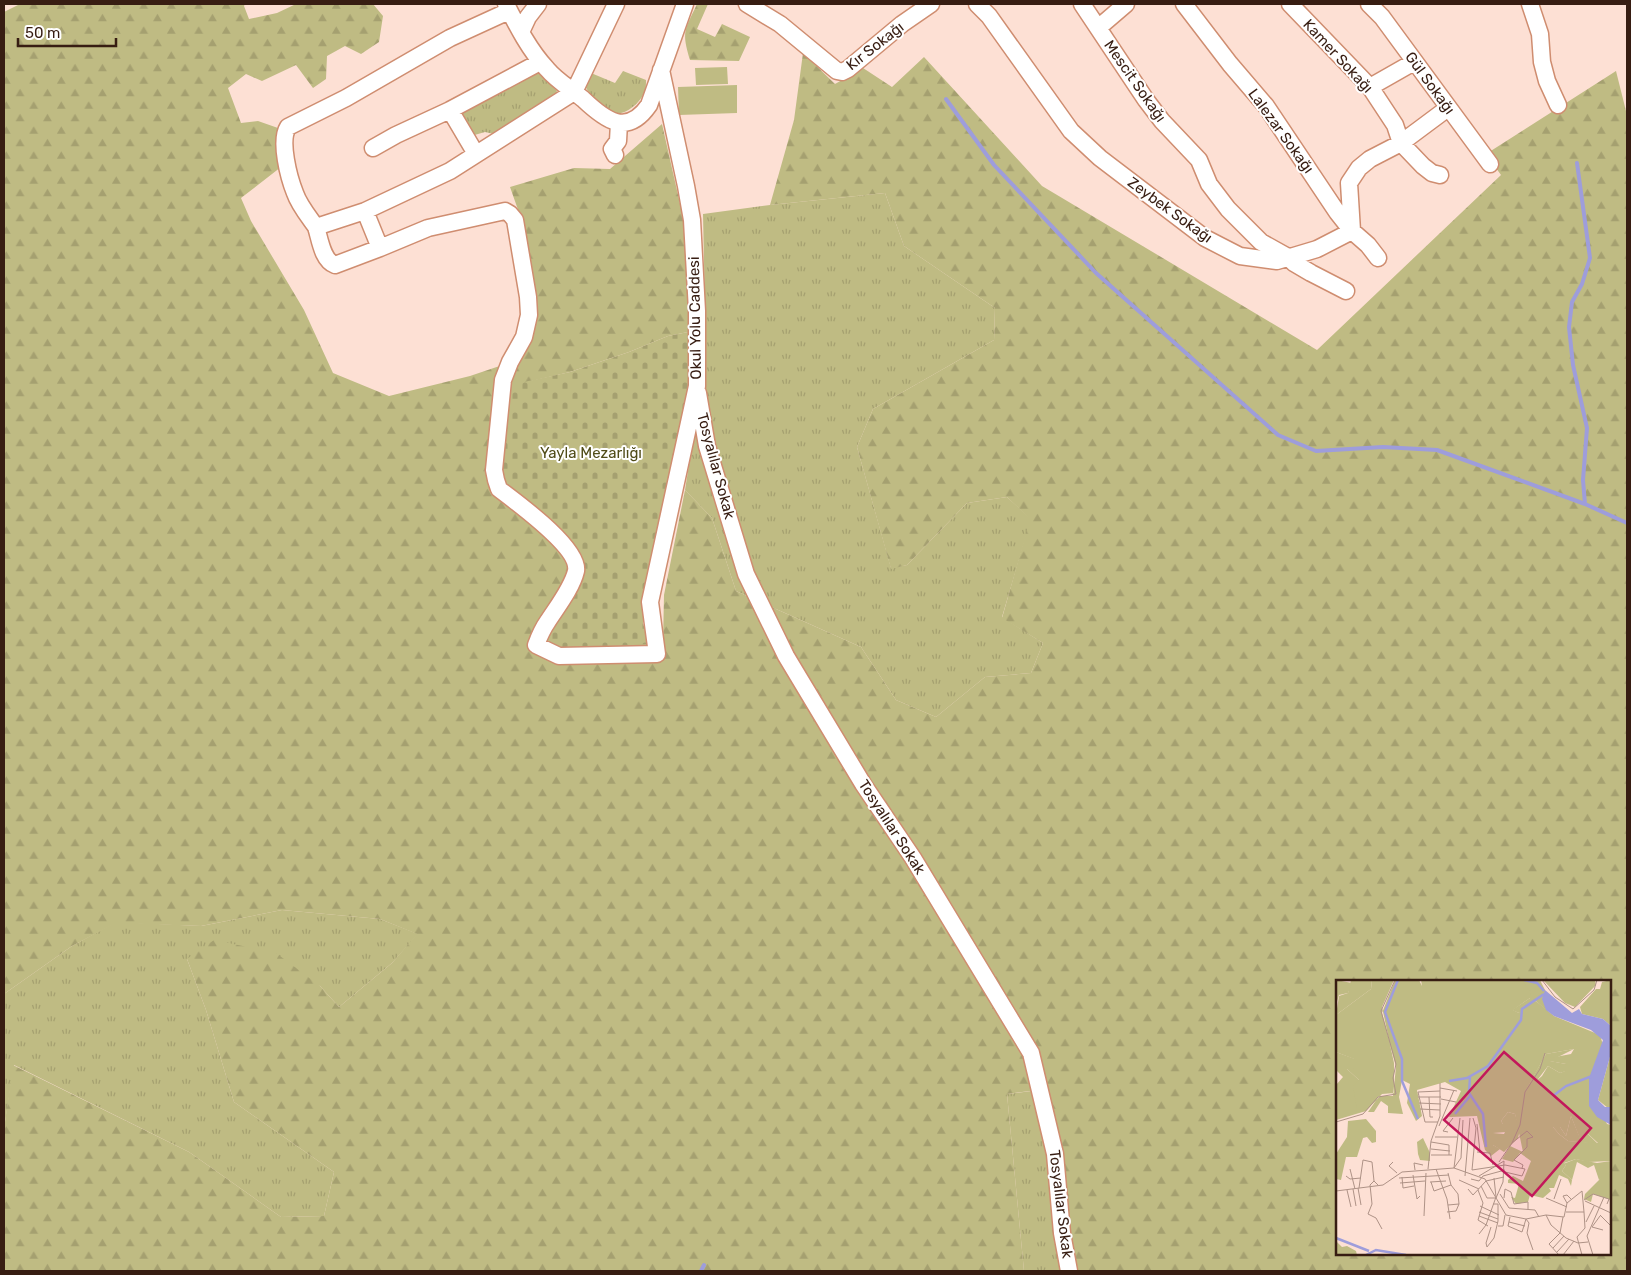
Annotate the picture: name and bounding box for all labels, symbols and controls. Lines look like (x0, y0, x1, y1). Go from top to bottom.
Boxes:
scale bar (18, 15, 115, 47)
street label: Kamer Sokağı (1299, 15, 1377, 97)
street label: Kır Sokağı (843, 18, 907, 74)
text: 50 m (25, 24, 60, 42)
street label: Mescit Sokağı (1100, 37, 1170, 125)
street label: Gül Sokağı (1401, 48, 1459, 118)
street label: Lalezar Sokağı (1244, 85, 1318, 177)
street label: Zeybek Sokağı (1124, 173, 1216, 247)
street label: Okul Yolu Caddesi (685, 256, 705, 380)
street label: Tosyalılar Sokak (693, 411, 739, 521)
park label: Yayla Mezarlığı (540, 444, 642, 462)
street label: Tosyalılar Sokak (855, 776, 929, 878)
inset map (1336, 980, 1611, 1255)
street label: Tosyalılar Sokak (1045, 1149, 1077, 1260)

